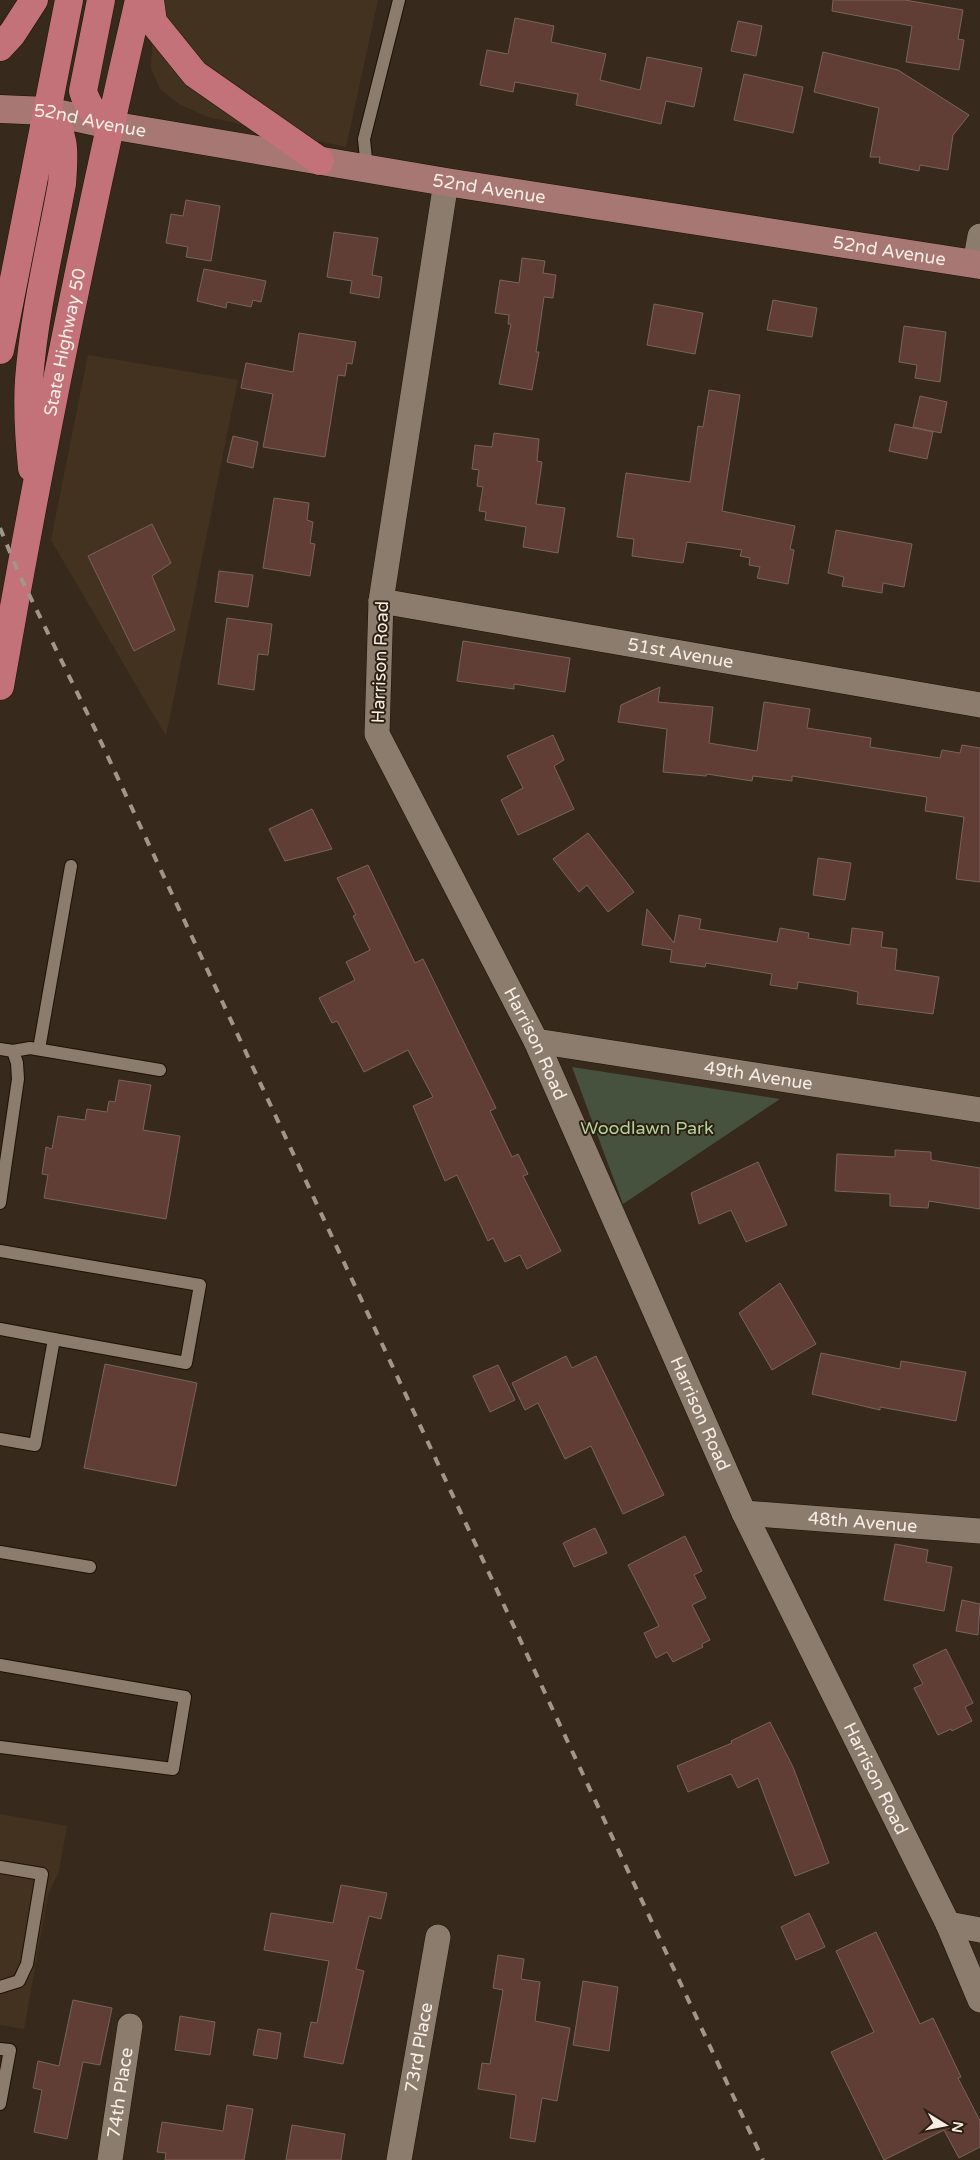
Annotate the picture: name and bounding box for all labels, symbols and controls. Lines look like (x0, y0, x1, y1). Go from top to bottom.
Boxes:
street label: 52nd Avenue (33, 99, 148, 142)
street label: 52nd Avenue (431, 169, 547, 208)
street label: 52nd Avenue (831, 231, 947, 271)
street label: State Highway 50 (39, 266, 90, 418)
street label: Harrison Road (367, 600, 393, 724)
street label: 51st Avenue (626, 633, 735, 673)
street label: Harrison Road (499, 983, 572, 1104)
street label: 49th Avenue (702, 1056, 814, 1095)
park label: Woodlawn Park (580, 1117, 714, 1139)
street label: Harrison Road (665, 1353, 735, 1474)
street label: 48th Avenue (807, 1507, 918, 1537)
street label: Harrison Road (839, 1719, 913, 1838)
street label: 73rd Place (400, 2001, 437, 2095)
street label: 74th Place (102, 2046, 138, 2140)
north arrow (920, 2100, 970, 2150)
text: N (948, 2120, 967, 2134)

